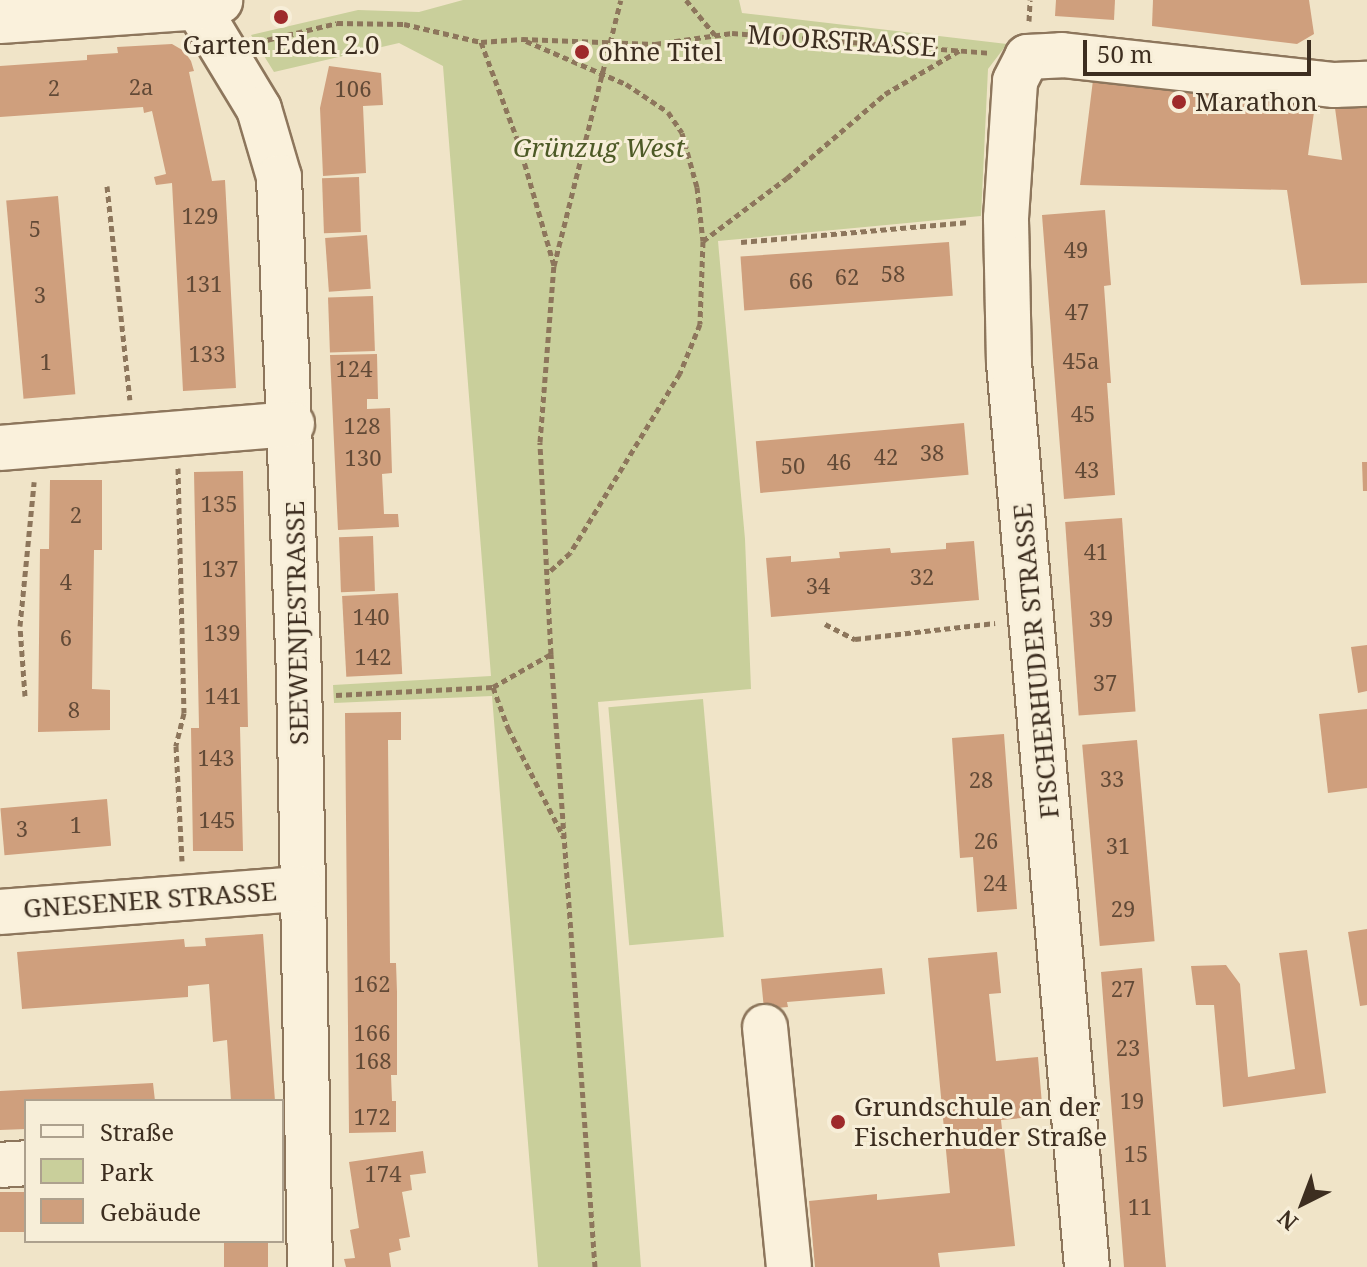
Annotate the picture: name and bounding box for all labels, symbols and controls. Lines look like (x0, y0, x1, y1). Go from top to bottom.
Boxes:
marker: Garten Eden 2.0 (272, 8, 290, 26)
street label: MOORSTRASSE (746, 19, 938, 63)
scale bar (1087, 24, 1315, 74)
place label: Garten Eden 2.0 (182, 29, 380, 61)
place label: ohne Titel (598, 36, 722, 68)
text: 50 m (1097, 37, 1153, 70)
marker: ohne Titel (573, 43, 591, 61)
house number: 2a (129, 74, 153, 100)
house number: 2 (48, 75, 60, 101)
house number: 106 (335, 76, 371, 102)
place label: Marathon (1195, 86, 1318, 118)
marker: Marathon (1170, 93, 1188, 111)
park label: Grünzug West (513, 132, 685, 164)
house number: 129 (182, 203, 218, 229)
house number: 5 (29, 216, 41, 242)
house number: 49 (1064, 237, 1088, 263)
house number: 58 (881, 261, 905, 287)
house number: 62 (835, 264, 859, 290)
house number: 66 (789, 268, 813, 294)
house number: 131 (186, 271, 222, 297)
house number: 3 (34, 282, 46, 308)
house number: 47 (1065, 299, 1089, 325)
house number: 133 (189, 341, 225, 367)
house number: 45a (1063, 348, 1099, 374)
house number: 1 (40, 349, 52, 375)
house number: 124 (336, 356, 372, 382)
house number: 45 (1071, 401, 1095, 427)
house number: 128 (344, 413, 380, 439)
house number: 38 (920, 440, 944, 466)
house number: 42 (874, 444, 898, 470)
house number: 130 (345, 445, 381, 471)
house number: 46 (827, 449, 851, 475)
house number: 50 (781, 453, 805, 479)
house number: 43 (1075, 457, 1099, 483)
house number: 135 (201, 491, 237, 517)
street label: SEEWENJESTRASSE (279, 501, 315, 745)
house number: 2 (70, 502, 82, 528)
street label: FISCHERHUDER STRASSE (1007, 502, 1065, 820)
house number: 41 (1084, 539, 1108, 565)
house number: 137 (202, 556, 238, 582)
house number: 32 (910, 564, 934, 590)
house number: 4 (60, 569, 72, 595)
house number: 34 (806, 573, 830, 599)
house number: 140 (353, 604, 389, 630)
house number: 39 (1089, 606, 1113, 632)
house number: 139 (204, 620, 240, 646)
house number: 6 (60, 625, 72, 651)
house number: 142 (355, 644, 391, 670)
house number: 37 (1093, 670, 1117, 696)
house number: 141 (205, 683, 241, 709)
house number: 8 (68, 697, 80, 723)
house number: 143 (198, 745, 234, 771)
house number: 33 (1100, 766, 1124, 792)
house number: 28 (969, 767, 993, 793)
house number: 145 (199, 807, 235, 833)
house number: 1 (70, 812, 82, 838)
house number: 3 (16, 816, 28, 842)
house number: 26 (974, 828, 998, 854)
house number: 31 (1106, 833, 1130, 859)
house number: 24 (983, 870, 1007, 896)
street label: GNESENER STRASSE (22, 876, 278, 924)
house number: 29 (1111, 896, 1135, 922)
house number: 162 (354, 971, 390, 997)
house number: 27 (1111, 976, 1135, 1002)
house number: 166 (354, 1020, 390, 1046)
house number: 23 (1116, 1035, 1140, 1061)
house number: 168 (355, 1048, 391, 1074)
house number: 19 (1120, 1088, 1144, 1114)
place label: Grundschule an der Fischerhuder Straße (854, 1091, 1107, 1152)
legend (24, 1099, 284, 1243)
house number: 172 (354, 1104, 390, 1130)
marker: Grundschule an der Fischerhuder Straße (829, 1113, 847, 1131)
text: Straße (100, 1115, 174, 1148)
house number: 15 (1124, 1141, 1148, 1167)
text: Park (100, 1155, 153, 1188)
house number: 174 (365, 1161, 401, 1187)
north arrow (1263, 1163, 1343, 1243)
house number: 11 (1128, 1194, 1152, 1220)
text: Gebäude (100, 1195, 201, 1228)
text: N (1270, 1204, 1303, 1238)

